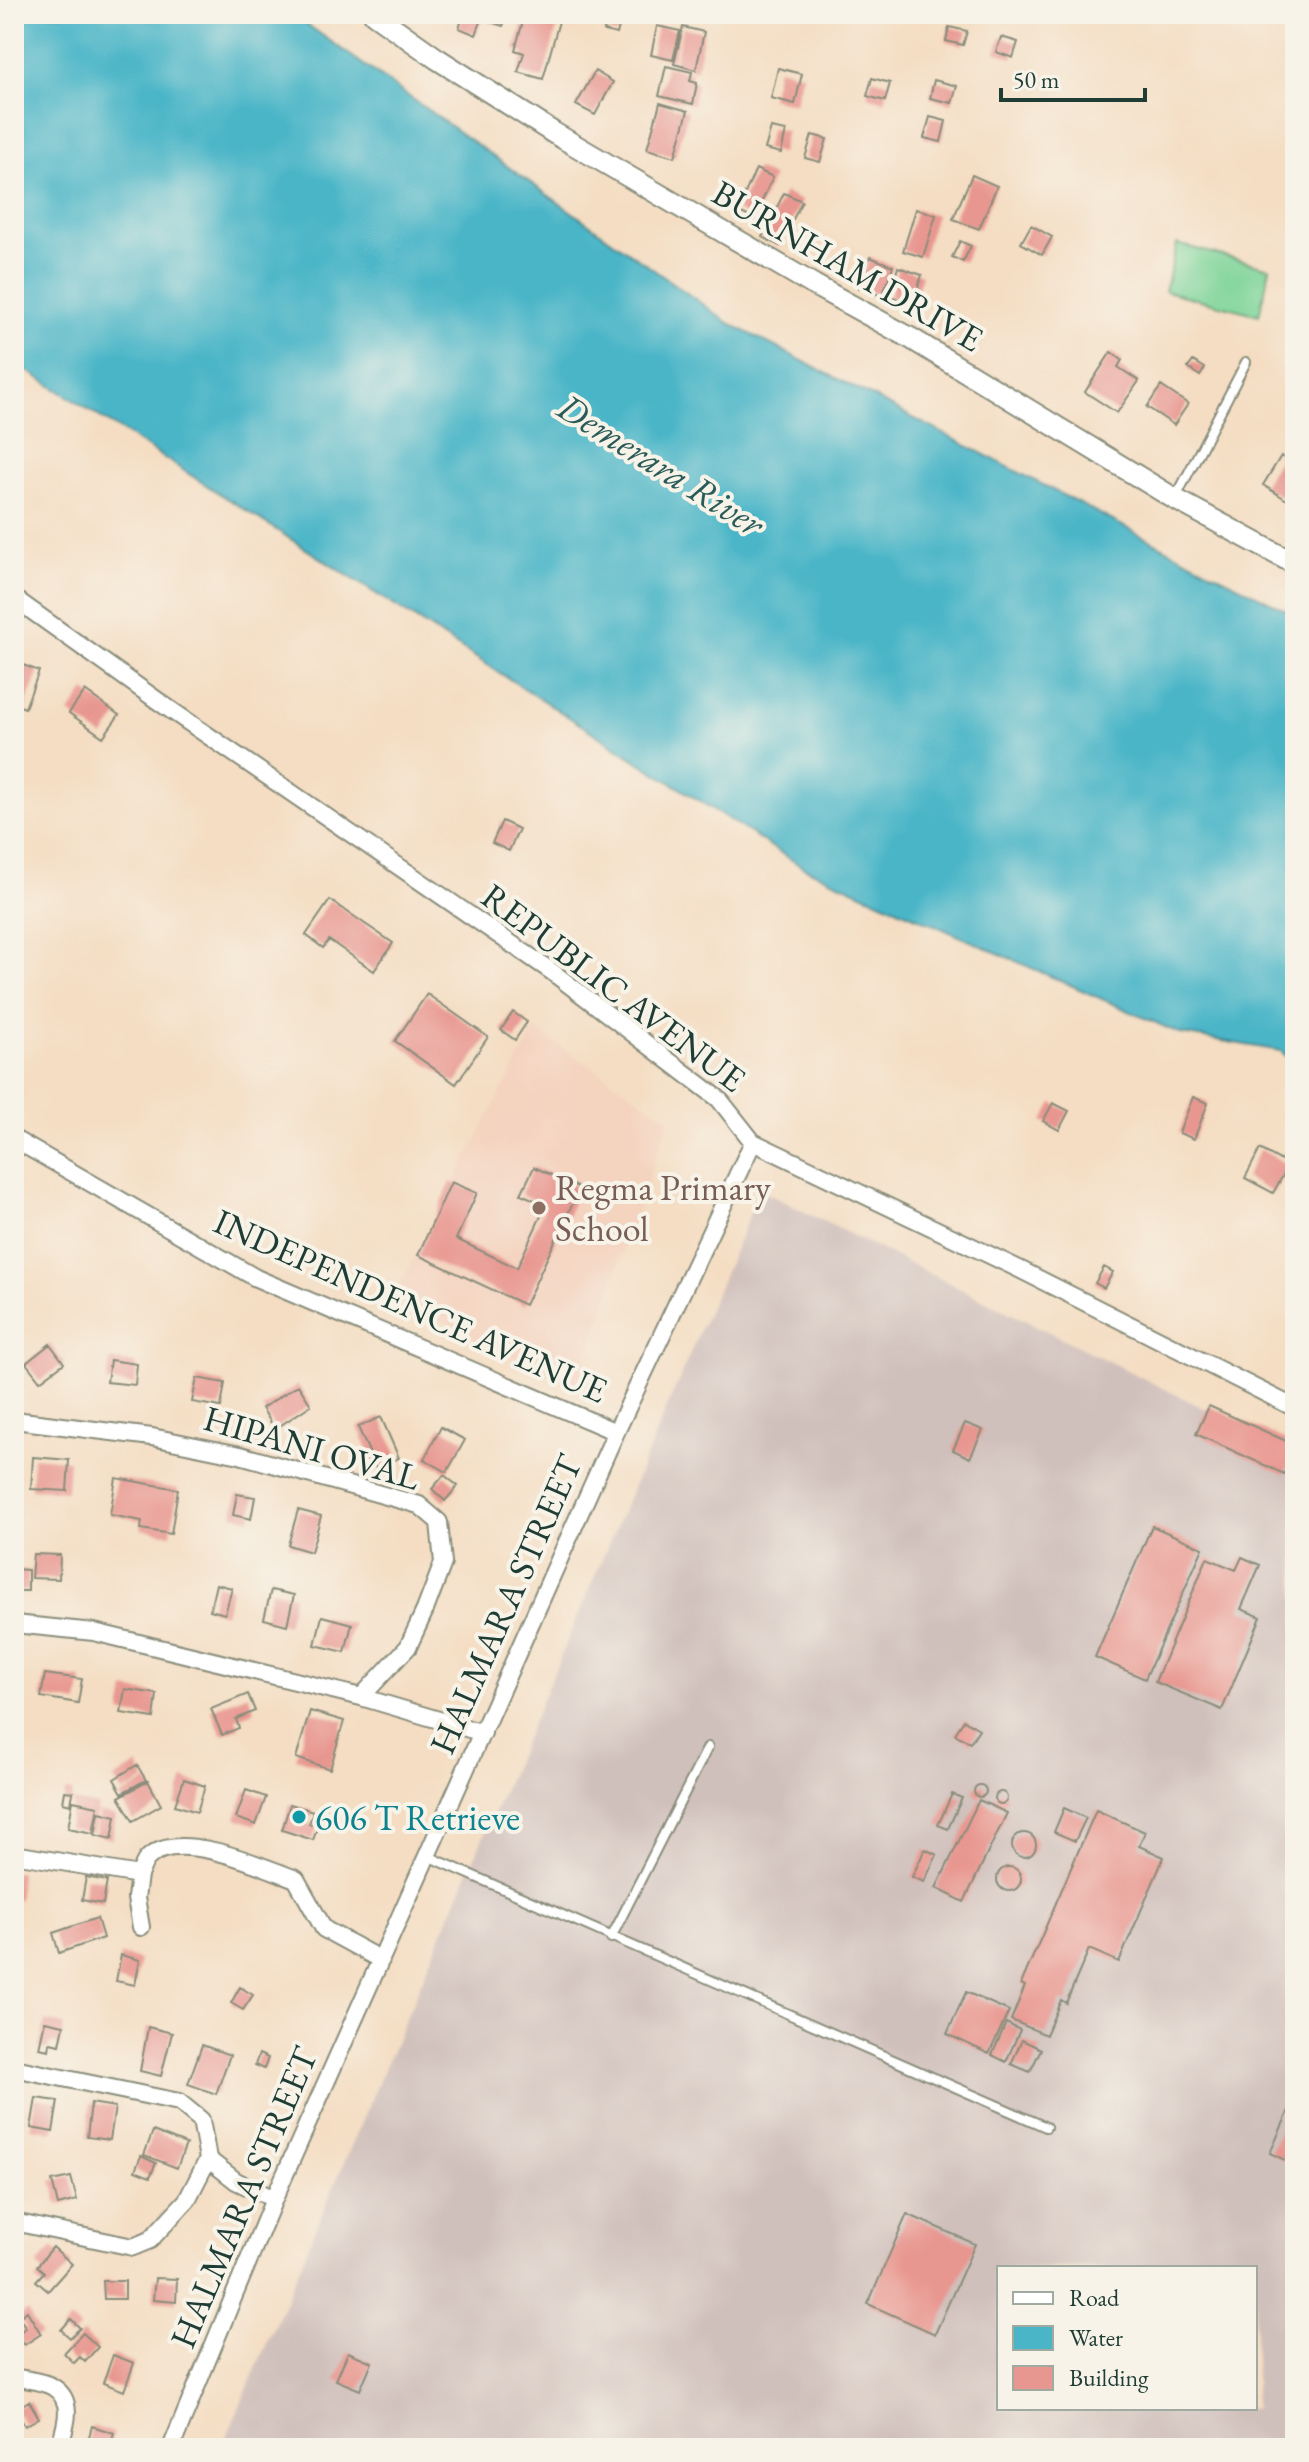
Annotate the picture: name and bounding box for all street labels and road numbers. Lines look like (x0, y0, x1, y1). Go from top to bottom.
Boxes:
street label: BURNHAM DRIVE (704, 169, 992, 362)
street label: REPUBLIC AVENUE (472, 873, 755, 1102)
street label: INDEPENDENCE AVENUE (207, 1197, 615, 1413)
street label: HIPANI OVAL (198, 1394, 425, 1501)
street label: HALMARA STREET (418, 1446, 593, 1761)
street label: HALMARA STREET (159, 2039, 329, 2355)

